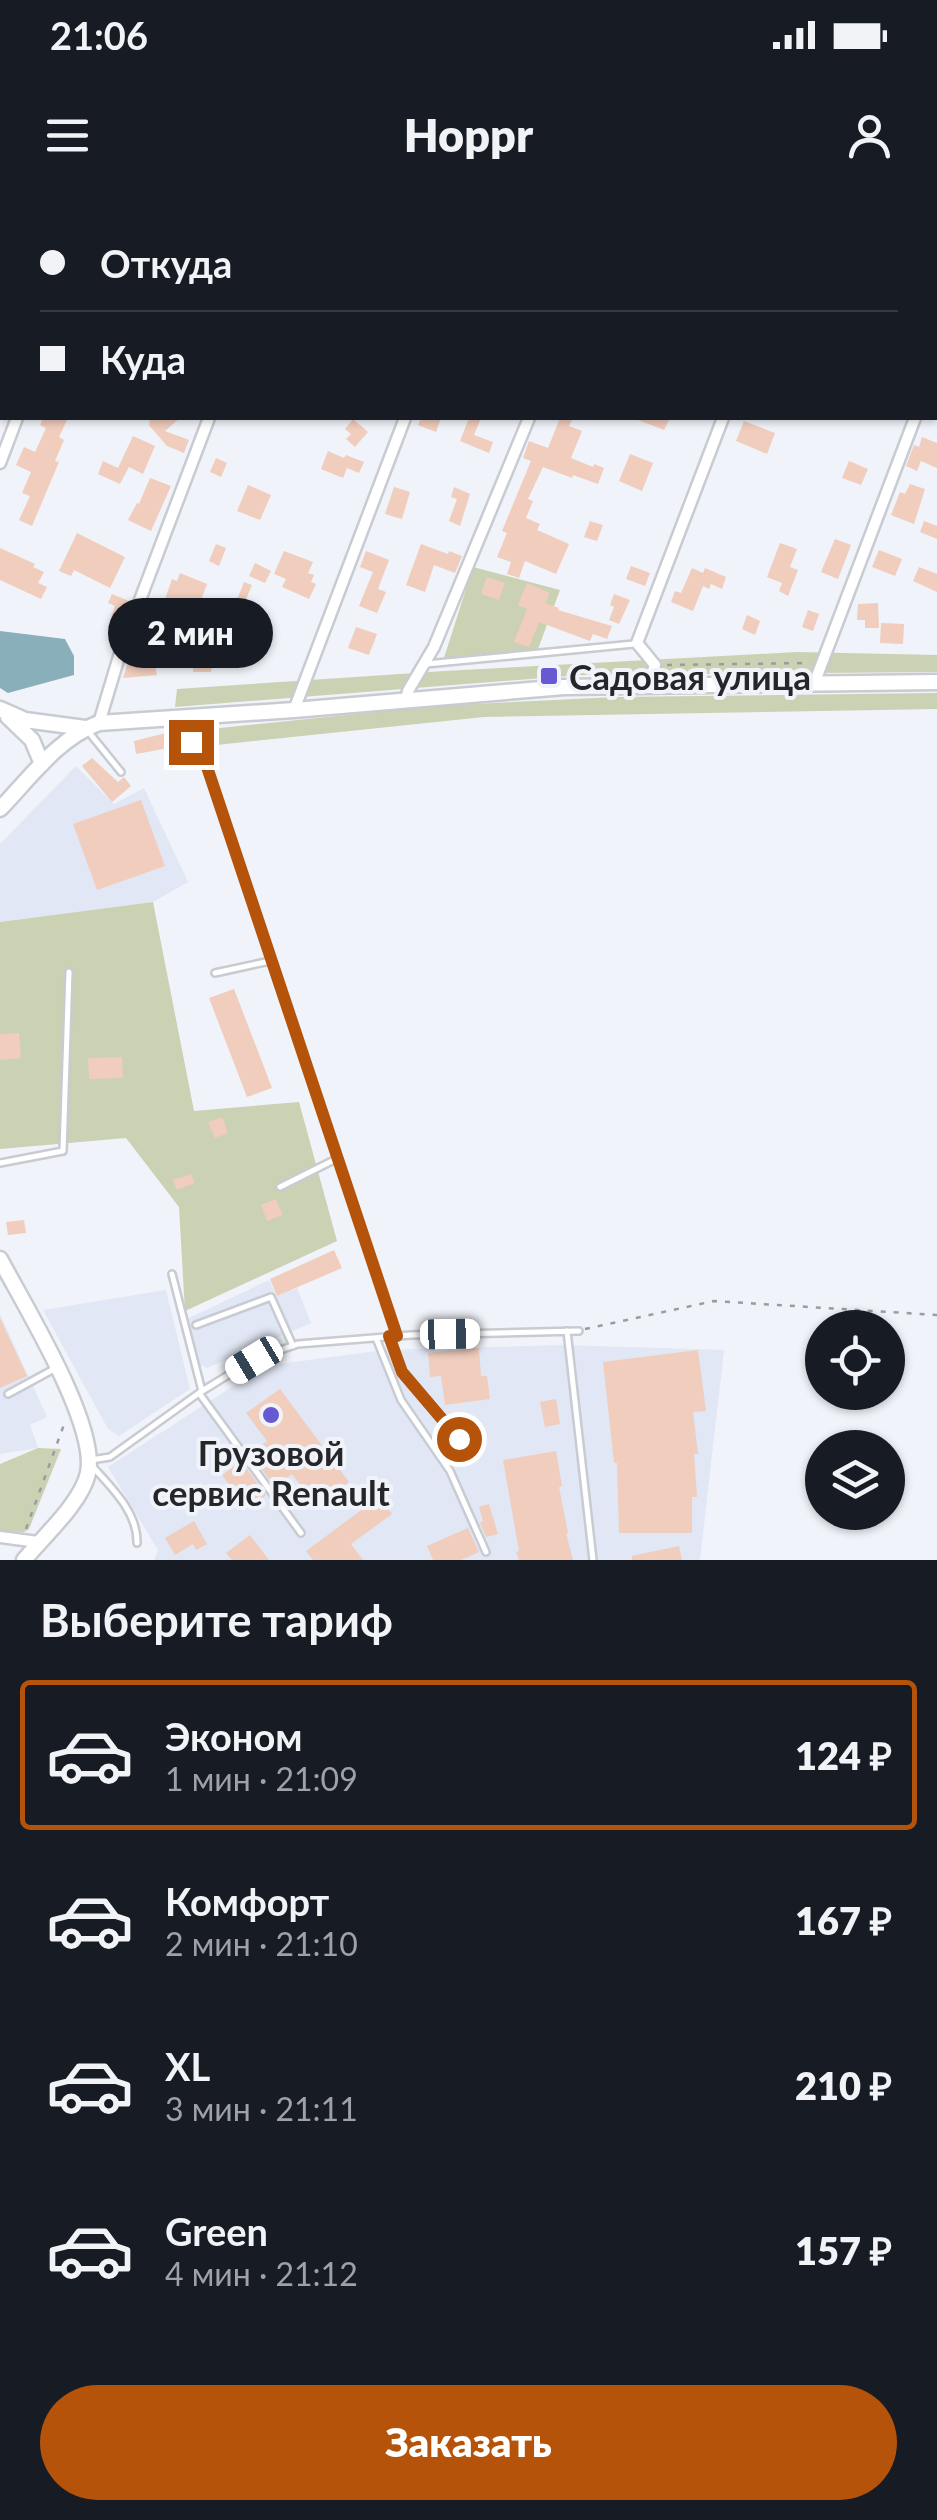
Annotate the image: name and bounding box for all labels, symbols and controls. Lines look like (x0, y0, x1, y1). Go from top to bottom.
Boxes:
text: 21:06 (50, 12, 148, 58)
icon: menu (40, 108, 95, 163)
text: Hoppr (404, 108, 533, 162)
icon: person (842, 108, 897, 163)
text: Откуда (100, 240, 232, 286)
text: Куда (100, 336, 186, 382)
callout: 2 мин (109, 597, 274, 667)
text: 2 мин (147, 613, 234, 652)
place label: Садовая улица (569, 655, 811, 697)
marker: Садовая улица (538, 665, 560, 687)
route end (169, 720, 214, 765)
map controls (805, 1310, 905, 1530)
button: locate (805, 1310, 905, 1410)
car (420, 1318, 480, 1350)
car (221, 1332, 287, 1388)
marker: Грузовой сервис Renault (260, 1404, 282, 1426)
route start (437, 1417, 482, 1462)
button: layers (805, 1430, 905, 1530)
place label: Грузовой сервис Renault (152, 1431, 390, 1513)
text: Выберите тариф (40, 1593, 393, 1647)
icon: car (45, 1710, 135, 1800)
text: Эконом (165, 1713, 303, 1759)
text: 124 ₽ (795, 1732, 892, 1778)
text: 1 мин · 21:09 (165, 1759, 358, 1798)
icon: car (45, 1875, 135, 1965)
text: Комфорт (165, 1878, 329, 1924)
text: 167 ₽ (795, 1897, 892, 1943)
text: 2 мин · 21:10 (165, 1924, 358, 1963)
icon: car (45, 2040, 135, 2130)
text: XL (165, 2043, 210, 2089)
text: 210 ₽ (795, 2062, 892, 2108)
text: 3 мин · 21:11 (165, 2089, 358, 2128)
icon: car (45, 2205, 135, 2295)
text: Green (165, 2208, 268, 2254)
text: 157 ₽ (795, 2227, 892, 2273)
text: 4 мин · 21:12 (165, 2254, 358, 2293)
button: Заказать (40, 2385, 897, 2500)

